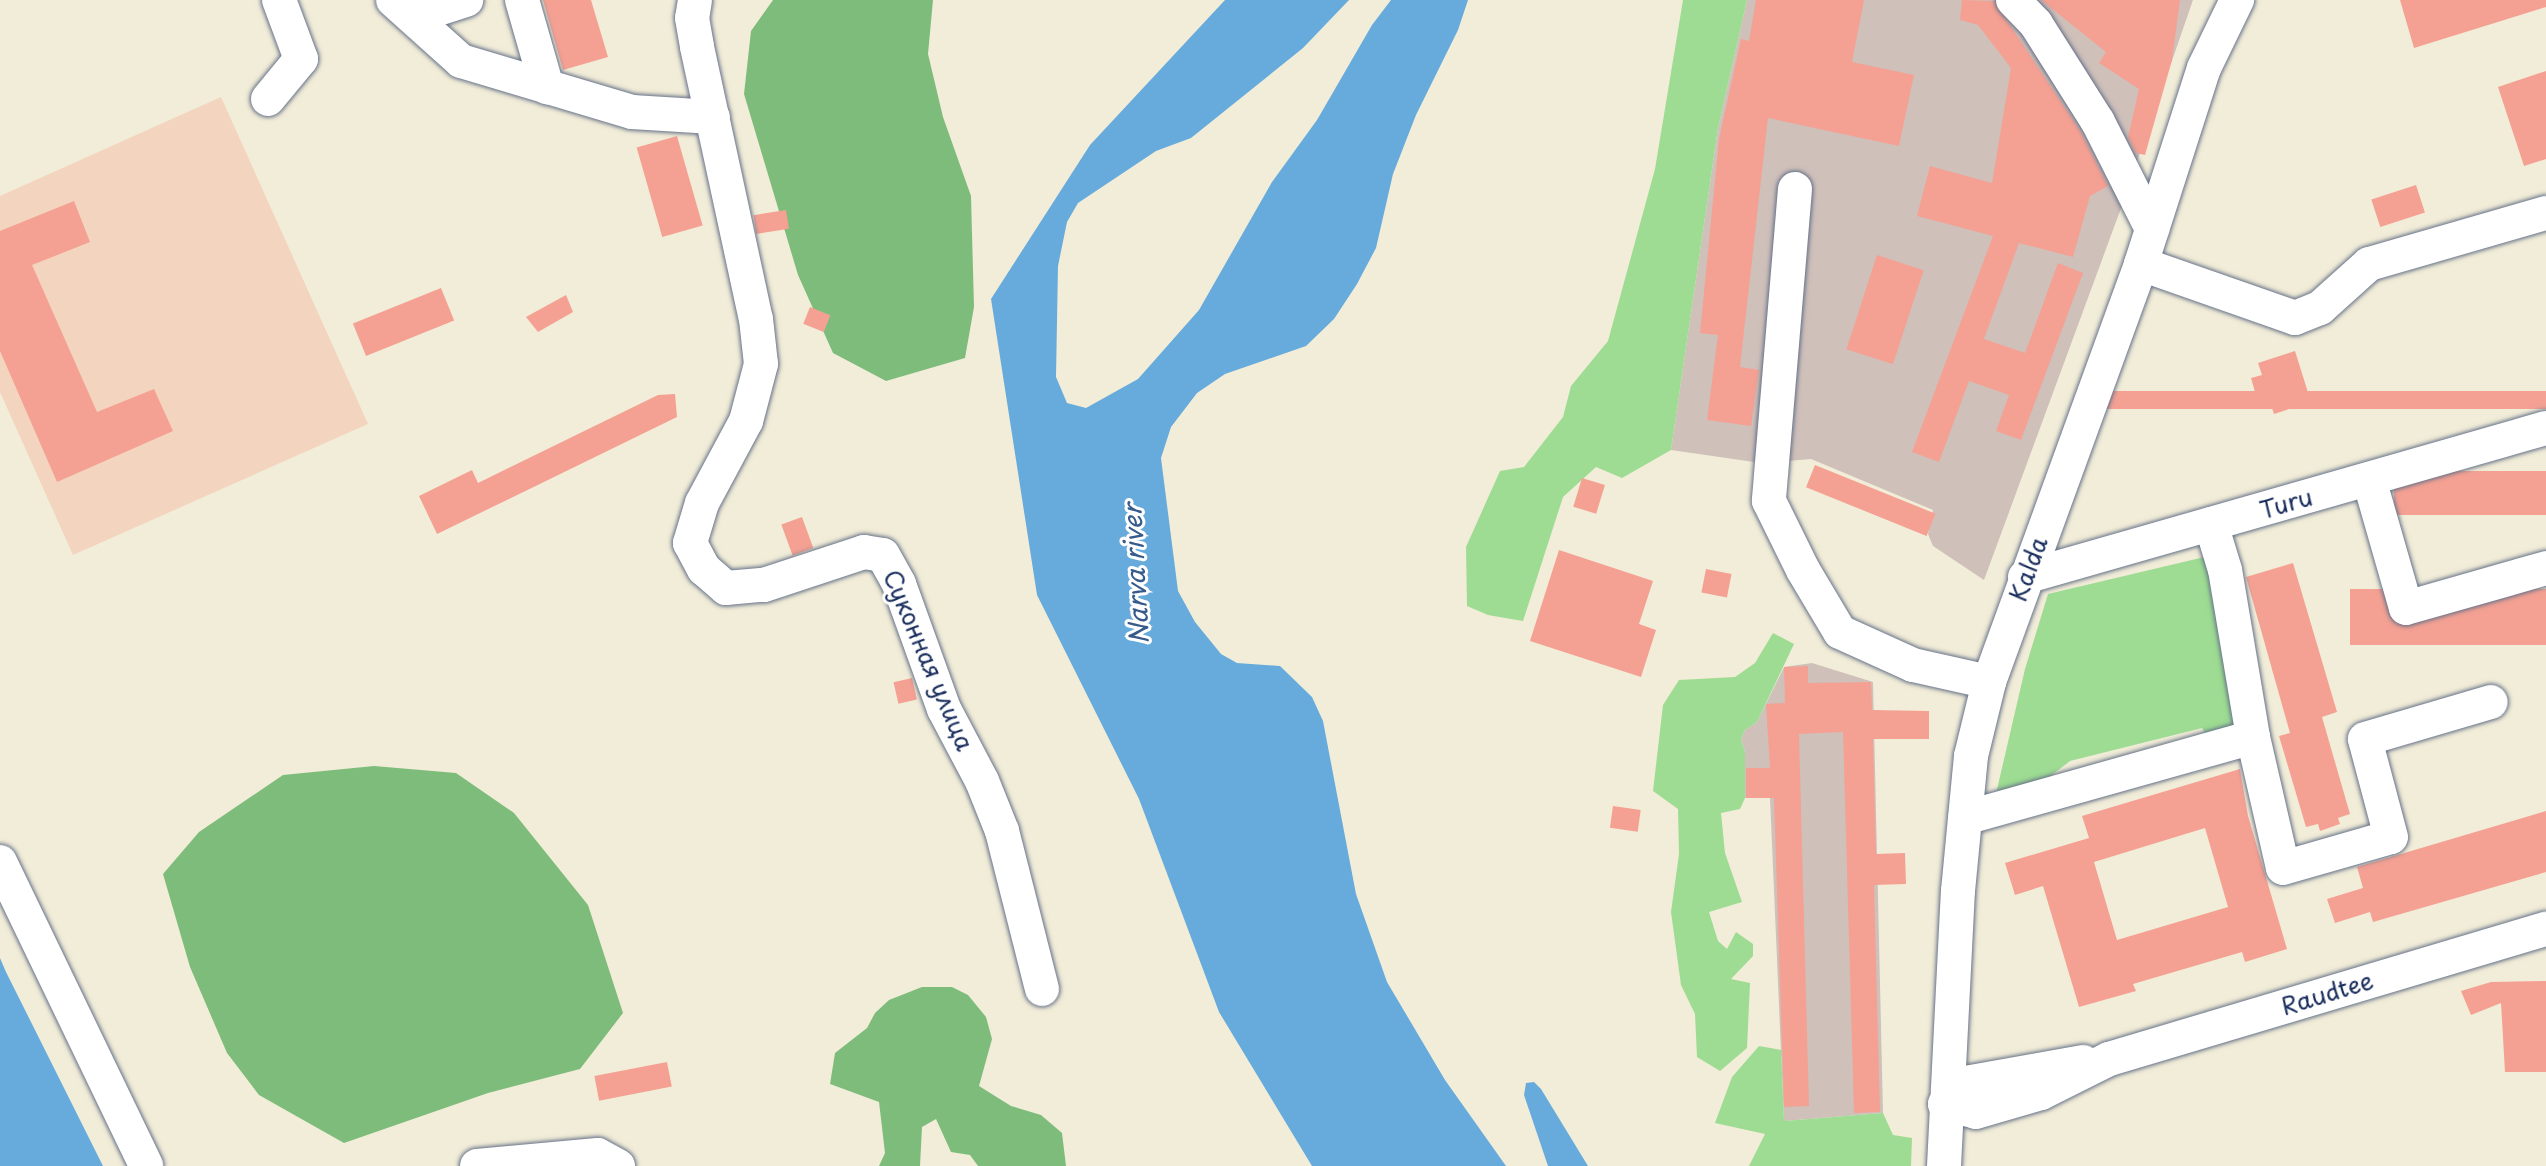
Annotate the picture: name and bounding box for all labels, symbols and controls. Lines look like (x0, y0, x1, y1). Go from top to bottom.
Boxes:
street label: Turu (2256, 482, 2316, 524)
water label: Narva river (1116, 501, 1154, 647)
street label: Kalda (2003, 533, 2053, 605)
street label: Суконная улица (878, 565, 980, 755)
street label: Raudtee (2277, 965, 2377, 1021)

